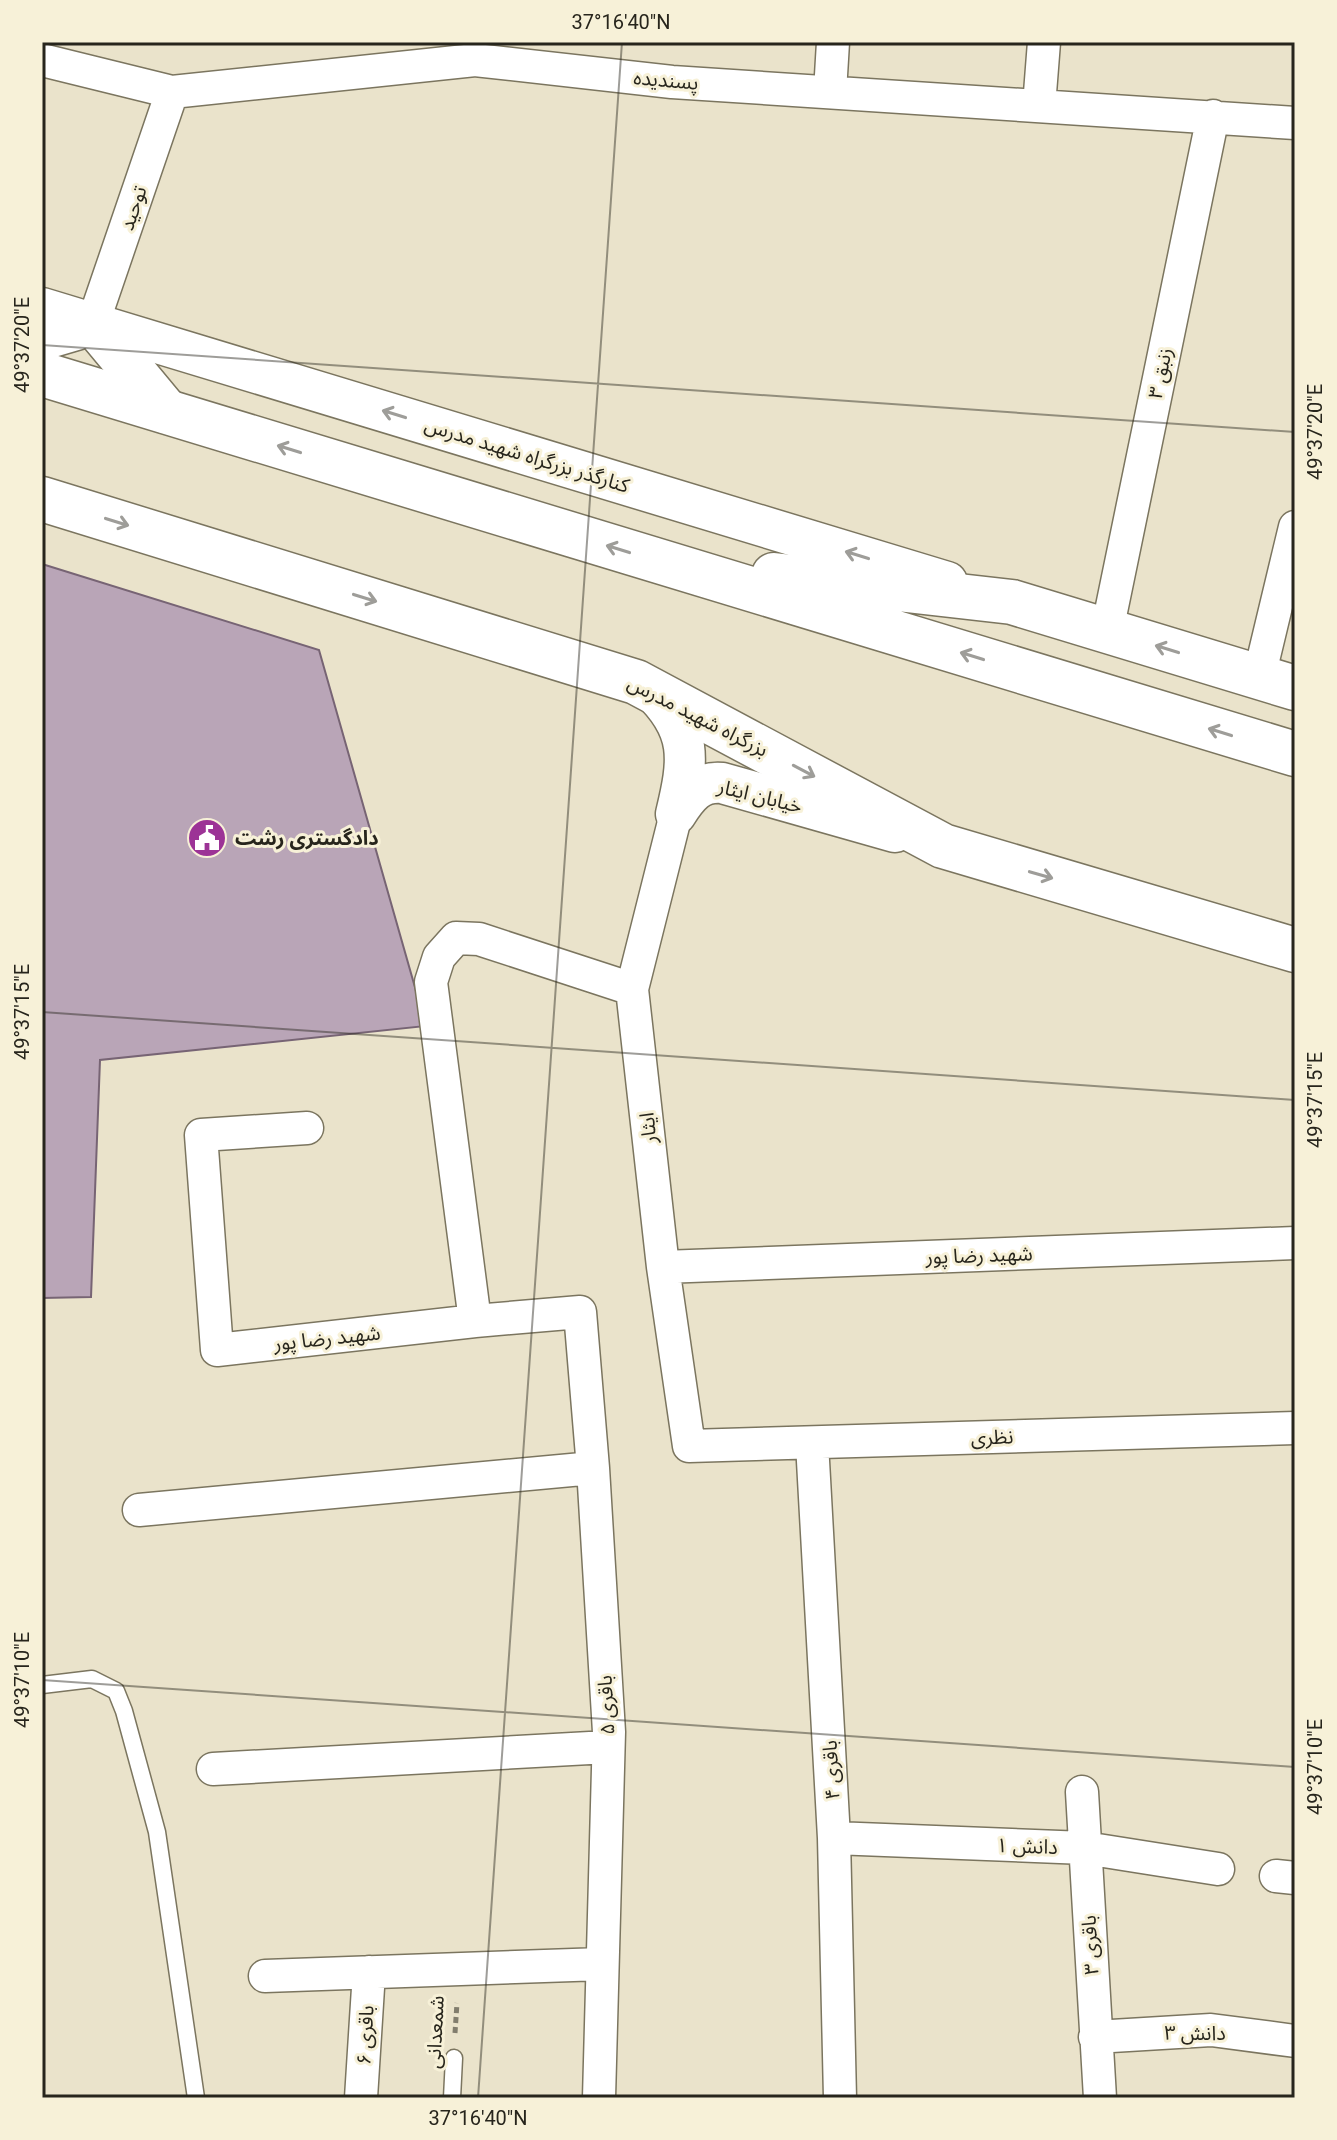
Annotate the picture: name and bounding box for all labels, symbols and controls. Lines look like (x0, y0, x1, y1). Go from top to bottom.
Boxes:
text: 37°16'40"N (571, 10, 671, 34)
street label: پسندیده (632, 65, 700, 96)
street label: توحید (114, 183, 152, 233)
text: 49°37'20"E (10, 297, 34, 393)
street label: زنبق ۳ (1143, 345, 1178, 401)
text: 49°37'20"E (1303, 384, 1327, 480)
one-way arrow (382, 406, 407, 421)
street label: کنارگذر بزرگراه شهید مدرس (422, 412, 633, 498)
one-way arrow (277, 441, 302, 455)
one-way arrow (103, 515, 129, 530)
one-way arrow (606, 540, 631, 555)
one-way arrow (845, 547, 871, 562)
one-way arrow (352, 591, 378, 606)
one-way arrow (1154, 641, 1180, 656)
one-way arrow (959, 648, 985, 663)
street label: بزرگراه شهید مدرس (624, 670, 772, 762)
one-way arrow (1208, 724, 1234, 739)
one-way arrow (791, 764, 815, 780)
street label: خیابان ایثار (714, 774, 805, 818)
public building icon: دادگستری رشت (186, 817, 228, 859)
place label: دادگستری رشت (235, 826, 379, 850)
one-way arrow (1027, 868, 1053, 883)
text: 49°37'15"E (10, 964, 34, 1060)
text: 49°37'15"E (1303, 1052, 1327, 1148)
street label: ایثار (634, 1111, 662, 1146)
street label: شهید رضا پور (924, 1241, 1033, 1270)
street label: شهید رضا پور (271, 1320, 382, 1357)
street label: نظری (970, 1424, 1014, 1450)
text: 49°37'10"E (10, 1632, 34, 1728)
street label: باقری ۵ (592, 1675, 620, 1735)
text: 49°37'10"E (1303, 1719, 1327, 1815)
street label: باقری ۴ (817, 1740, 845, 1800)
street label: دانش ۱ (996, 1833, 1058, 1859)
street label: باقری ۳ (1076, 1915, 1104, 1975)
street label: شمعدانی (421, 1995, 449, 2069)
street label: باقری ۶ (351, 2005, 379, 2065)
street label: دانش ۳ (1164, 2021, 1226, 2045)
text: 37°16'40"N (428, 2106, 528, 2130)

